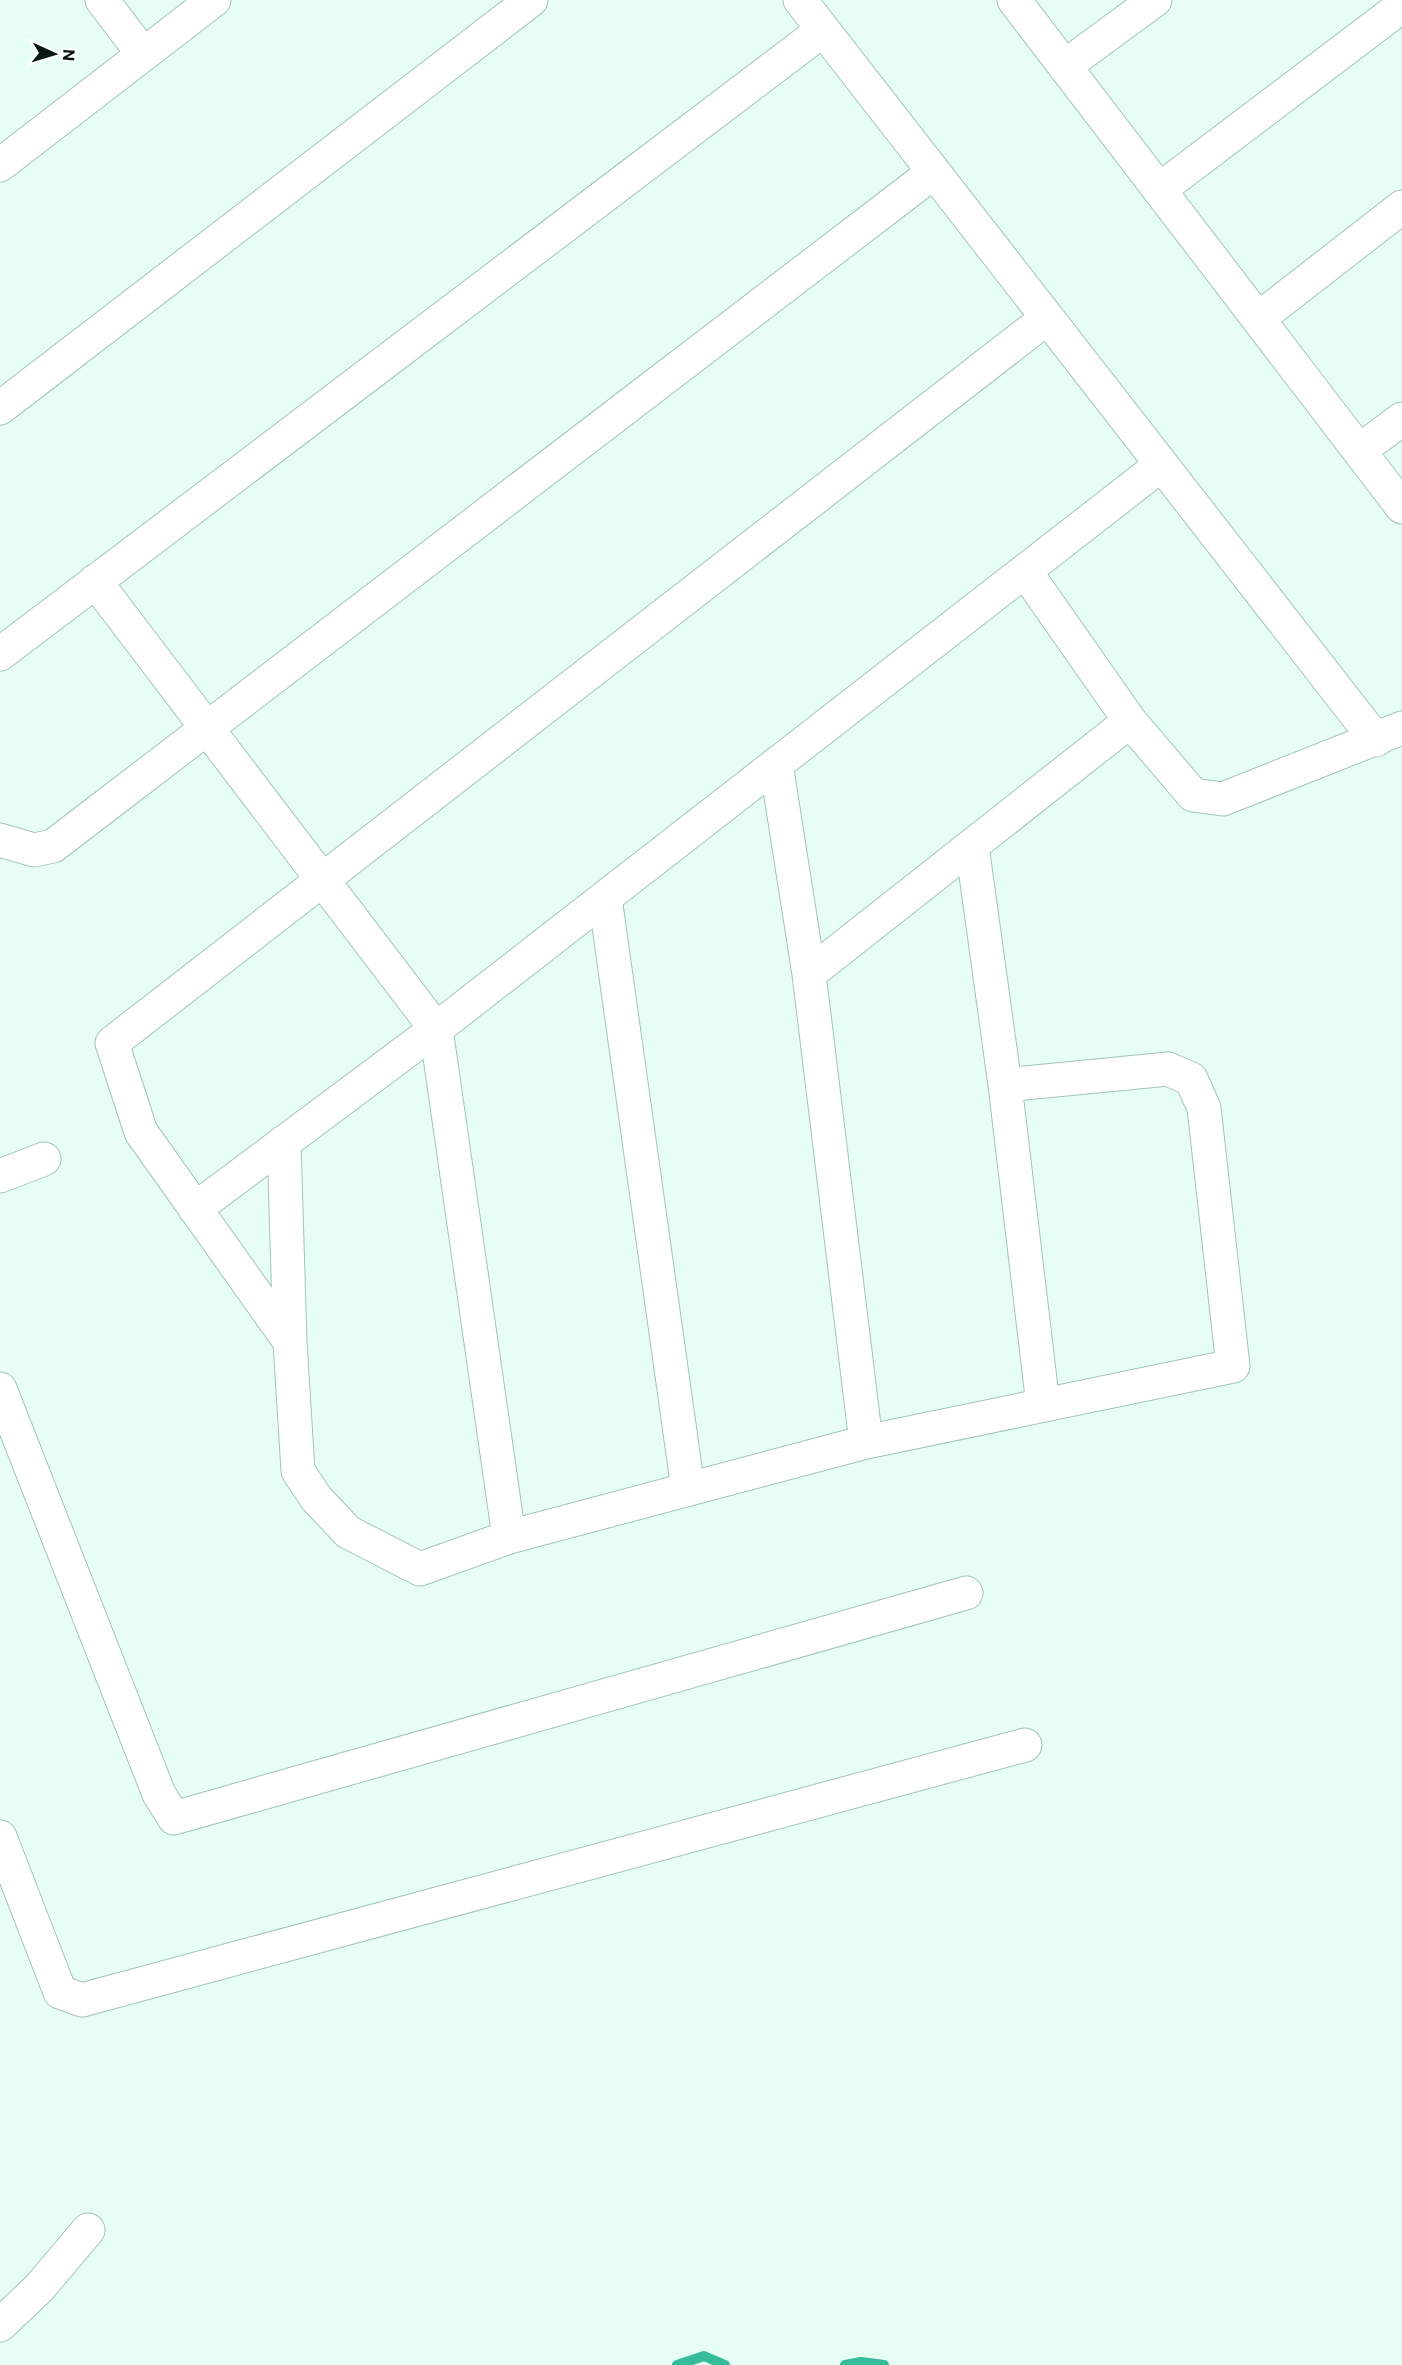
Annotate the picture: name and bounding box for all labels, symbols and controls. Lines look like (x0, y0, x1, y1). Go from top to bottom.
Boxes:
north arrow (24, 24, 84, 84)
text: N (60, 48, 79, 62)

